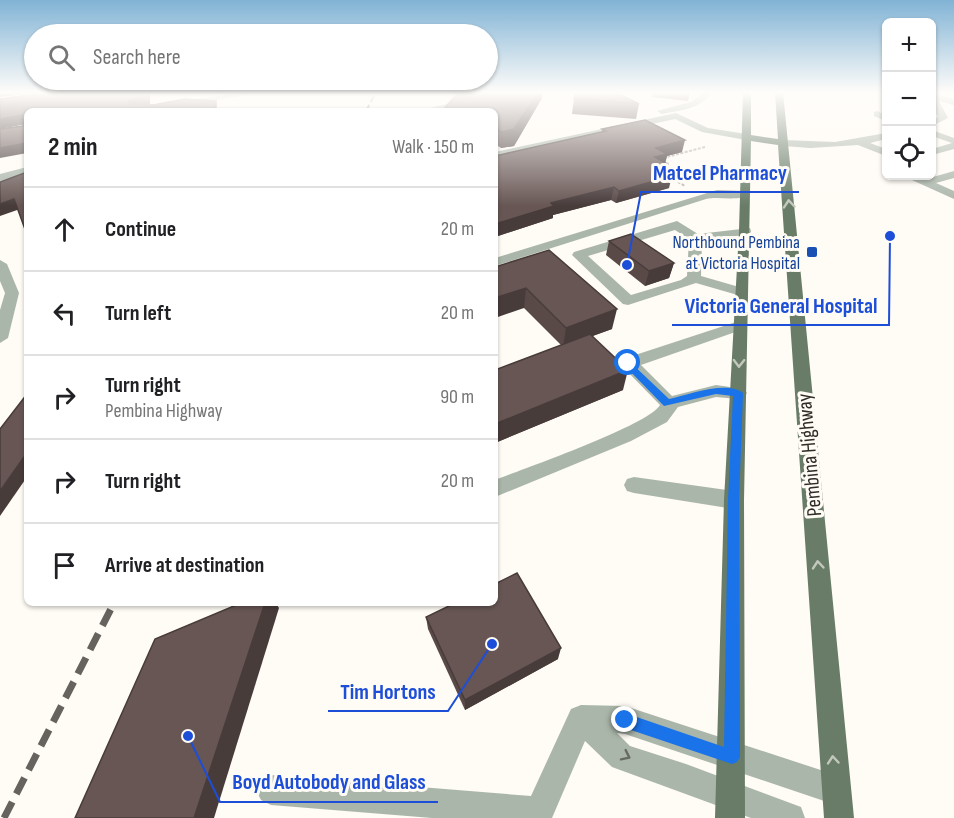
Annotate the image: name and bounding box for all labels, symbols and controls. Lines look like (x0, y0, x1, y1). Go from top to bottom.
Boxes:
map controls (882, 18, 936, 180)
button: + (882, 18, 936, 72)
search box (24, 24, 498, 90)
icon: search (45, 41, 78, 74)
text: Search here (93, 44, 180, 71)
button: − (882, 72, 936, 126)
button: locate (882, 126, 936, 180)
text: 2 min (48, 132, 98, 163)
text: Walk · 150 m (392, 135, 474, 159)
callout: Matcel Pharmacy (641, 152, 799, 192)
text: Matcel Pharmacy (653, 160, 787, 187)
one-way arrow (783, 199, 796, 208)
icon: ahead (48, 213, 81, 246)
text: Continue (105, 216, 176, 243)
text: 20 m (441, 217, 474, 241)
place label: Northbound Pembina at Victoria Hospital (672, 232, 800, 274)
marker: Northbound Pembina at Victoria Hospital (805, 245, 819, 259)
callout: Victoria General Hospital (672, 285, 889, 325)
text: Victoria General Hospital (685, 293, 877, 320)
icon: left (48, 297, 81, 330)
text: Turn left (105, 300, 171, 327)
text: 20 m (441, 301, 474, 325)
route start (614, 349, 640, 375)
one-way arrow (732, 359, 745, 368)
text: Turn right (105, 372, 181, 399)
icon: right (48, 381, 81, 414)
text: 90 m (440, 385, 474, 409)
street label: Pembina Highway (792, 392, 827, 517)
text: Pembina Highway (105, 399, 222, 423)
icon: right (48, 465, 81, 498)
text: Turn right (105, 468, 181, 495)
text: 20 m (441, 469, 474, 493)
icon: arrive (48, 549, 81, 582)
text: Arrive at destination (105, 552, 264, 579)
one-way arrow (812, 561, 825, 570)
callout: Tim Hortons (328, 671, 448, 711)
text: Tim Hortons (340, 679, 436, 706)
route end (611, 706, 637, 732)
one-way arrow (619, 749, 630, 761)
one-way arrow (827, 755, 840, 764)
callout: Boyd Autobody and Glass (220, 762, 438, 802)
text: Boyd Autobody and Glass (232, 769, 426, 796)

